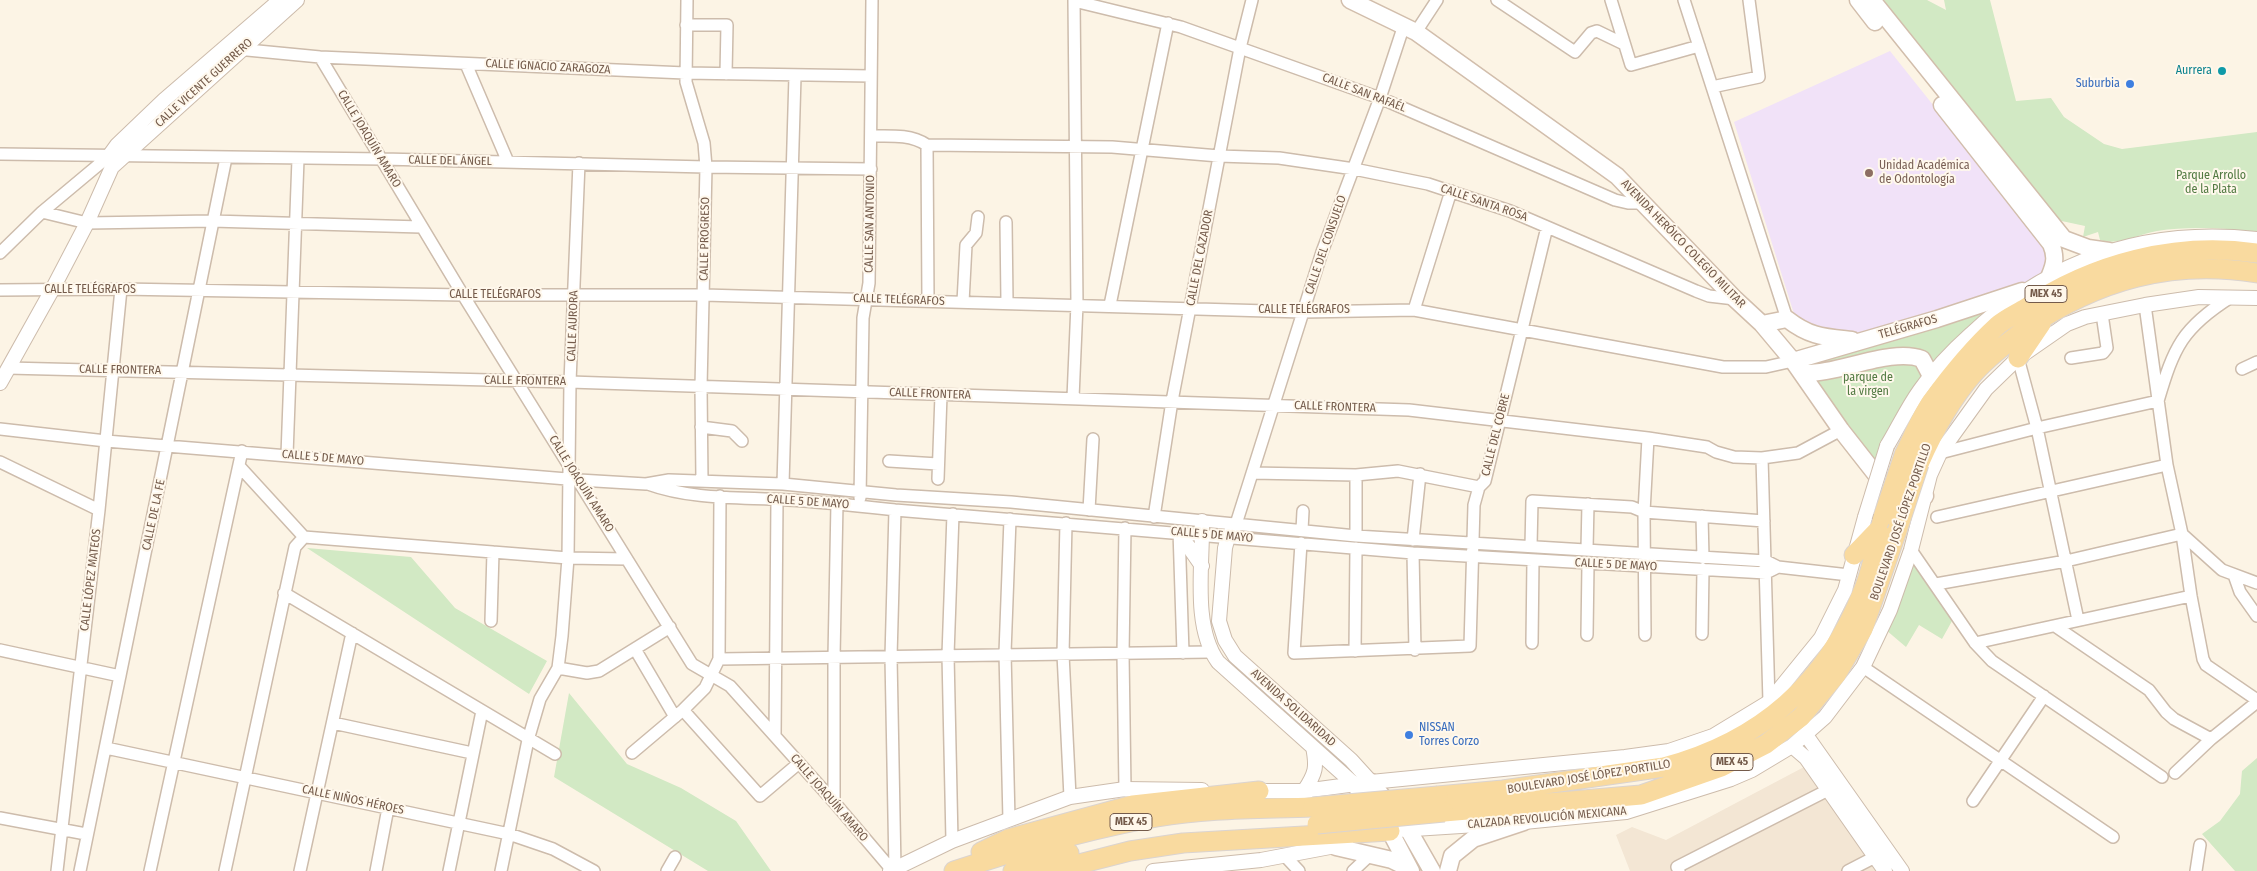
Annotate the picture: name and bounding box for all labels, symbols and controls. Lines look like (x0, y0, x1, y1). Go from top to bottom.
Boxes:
street label: CALLE VICENTE GUERRERO (152, 35, 256, 131)
street label: CALLE IGNACIO ZARAGOZA (485, 57, 611, 77)
place label: Aurrera (2176, 64, 2212, 78)
marker: Aurrera (2216, 65, 2228, 77)
street label: CALLE SAN RAFAÉL (1320, 70, 1408, 116)
place label: Suburbia (2076, 77, 2120, 91)
marker: Suburbia (2124, 78, 2136, 90)
street label: CALLE JOAQUÍN AMARO (334, 88, 404, 190)
street label: CALLE DEL ÁNGEL (408, 153, 492, 169)
place label: Unidad Académica de Odontología (1879, 159, 1970, 187)
marker: Unidad Académica de Odontología (1863, 167, 1875, 179)
park label: Parque Arrollo de la Plata (2176, 169, 2246, 197)
street label: CALLE SAN ANTONIO (862, 175, 878, 273)
street label: AVENIDA HERÓICO COLEGIO MILITAR (1618, 177, 1748, 311)
street label: CALLE SANTA ROSA (1439, 181, 1529, 225)
street label: CALLE DEL CONSUELO (1302, 194, 1350, 296)
street label: CALLE PROGRESO (697, 197, 713, 281)
street label: CALLE DEL CAZADOR (1184, 209, 1216, 307)
street label: CALLE TELÉGRAFOS (44, 283, 136, 297)
road number: MEX 45 (2025, 286, 2067, 302)
street label: CALLE TELÉGRAFOS (449, 288, 541, 302)
street label: CALLE AURORA (565, 290, 581, 362)
street label: CALLE TELÉGRAFOS (853, 291, 945, 309)
street label: CALLE TELÉGRAFOS (1258, 303, 1350, 317)
street label: TELÉGRAFOS (1877, 312, 1939, 342)
street label: CALLE FRONTERA (79, 362, 161, 378)
park label: parque de la virgen (1843, 371, 1893, 399)
street label: CALLE FRONTERA (484, 373, 566, 389)
street label: CALLE FRONTERA (889, 385, 971, 403)
street label: CALLE DEL COBRE (1479, 392, 1513, 478)
street label: CALLE FRONTERA (1294, 398, 1376, 416)
street label: CALLE JOAQUÍN AMARO (545, 433, 617, 535)
street label: BOULEVARD JOSÉ LÓPEZ PORTILLO (1867, 442, 1935, 602)
street label: CALLE 5 DE MAYO (281, 447, 365, 469)
street label: CALLE DE LA FE (139, 478, 169, 552)
street label: CALLE 5 DE MAYO (766, 492, 850, 512)
street label: CALLE 5 DE MAYO (1170, 524, 1254, 546)
street label: CALLE LÓPEZ MATEOS (78, 528, 104, 632)
street label: CALLE 5 DE MAYO (1574, 556, 1658, 574)
street label: AVENIDA SOLIDARIDAD (1248, 666, 1338, 750)
place label: NISSAN Torres Corzo (1419, 721, 1479, 749)
marker: NISSAN Torres Corzo (1403, 729, 1415, 741)
street label: CALLE JOAQUÍN AMARO (787, 751, 871, 845)
road number: MEX 45 (1711, 754, 1753, 770)
street label: BOULEVARD JOSÉ LÓPEZ PORTILLO (1506, 757, 1672, 797)
street label: CALLE NIÑOS HÉROES (301, 782, 405, 818)
street label: CALZADA REVOLUCIÓN MEXICANA (1467, 804, 1627, 832)
road number: MEX 45 (1110, 814, 1152, 830)

